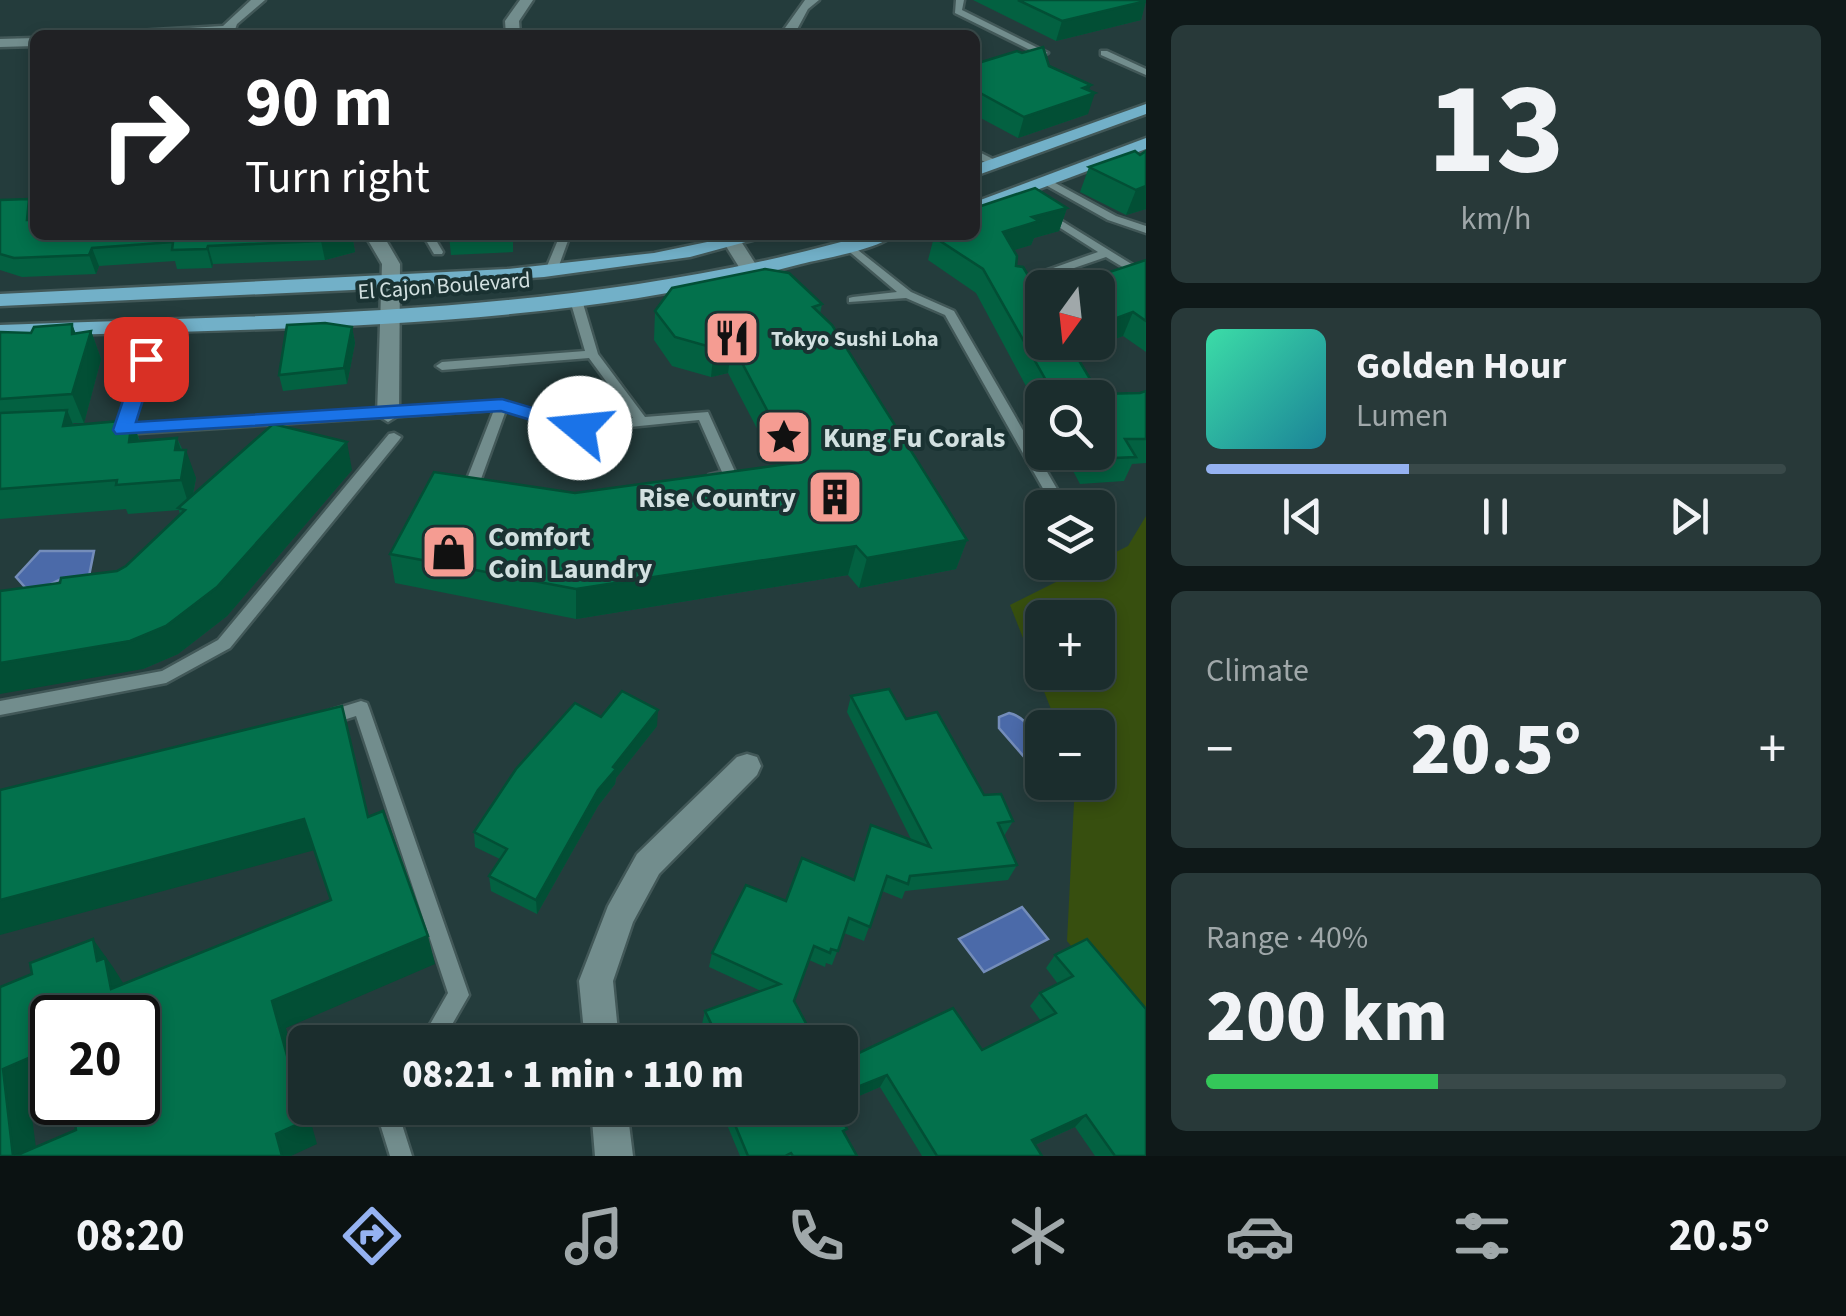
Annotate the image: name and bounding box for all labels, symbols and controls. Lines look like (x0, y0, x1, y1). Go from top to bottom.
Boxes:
text: 13 (1427, 38, 1565, 223)
text: 90 m (245, 53, 393, 153)
icon: right (80, 70, 210, 200)
text: Turn right (245, 146, 430, 210)
text: km/h (1461, 196, 1531, 242)
street label: El Cajon Boulevard (357, 264, 532, 308)
north arrow (1025, 270, 1115, 360)
map controls (1025, 270, 1115, 800)
restaurant icon: Tokyo Sushi Loha (702, 308, 762, 368)
pin (104, 317, 189, 402)
place label: Tokyo Sushi Loha (771, 323, 939, 355)
icon: arrive (119, 332, 174, 387)
text: Golden Hour (1356, 339, 1566, 393)
position arrow (528, 376, 632, 480)
button: search (1025, 380, 1115, 470)
text: Lumen (1356, 393, 1449, 439)
place icon: Kung Fu Corals (754, 407, 814, 467)
place label: Kung Fu Corals (823, 418, 1005, 458)
building icon: Rise Country (805, 467, 865, 527)
place label: Rise Country (638, 478, 796, 518)
icon: previous (1275, 489, 1330, 544)
icon: pause (1468, 489, 1523, 544)
icon: next (1662, 489, 1717, 544)
button: layers (1025, 490, 1115, 580)
place label: Comfort Coin Laundry (488, 517, 653, 589)
shop icon: Comfort Coin Laundry (419, 522, 479, 582)
button: + (1025, 600, 1115, 690)
text: Climate (1206, 648, 1309, 694)
text: 20.5° (1410, 696, 1582, 803)
button: − (1025, 710, 1115, 800)
text: − (1206, 711, 1233, 789)
text: + (1759, 711, 1786, 789)
text: Range · 40% (1206, 915, 1368, 961)
text: 200 km (1206, 963, 1448, 1070)
speed limit sign: 20 (30, 995, 160, 1125)
text: 08:21 · 1 min · 110 m (402, 1048, 744, 1102)
icon: directions (337, 1201, 407, 1271)
icon: music (559, 1201, 629, 1271)
icon: phone (781, 1201, 851, 1271)
icon: climate (1003, 1201, 1073, 1271)
icon: car (1225, 1201, 1295, 1271)
icon: filters (1447, 1201, 1517, 1271)
text: 08:20 (76, 1204, 185, 1268)
text: 20.5° (1669, 1204, 1770, 1268)

